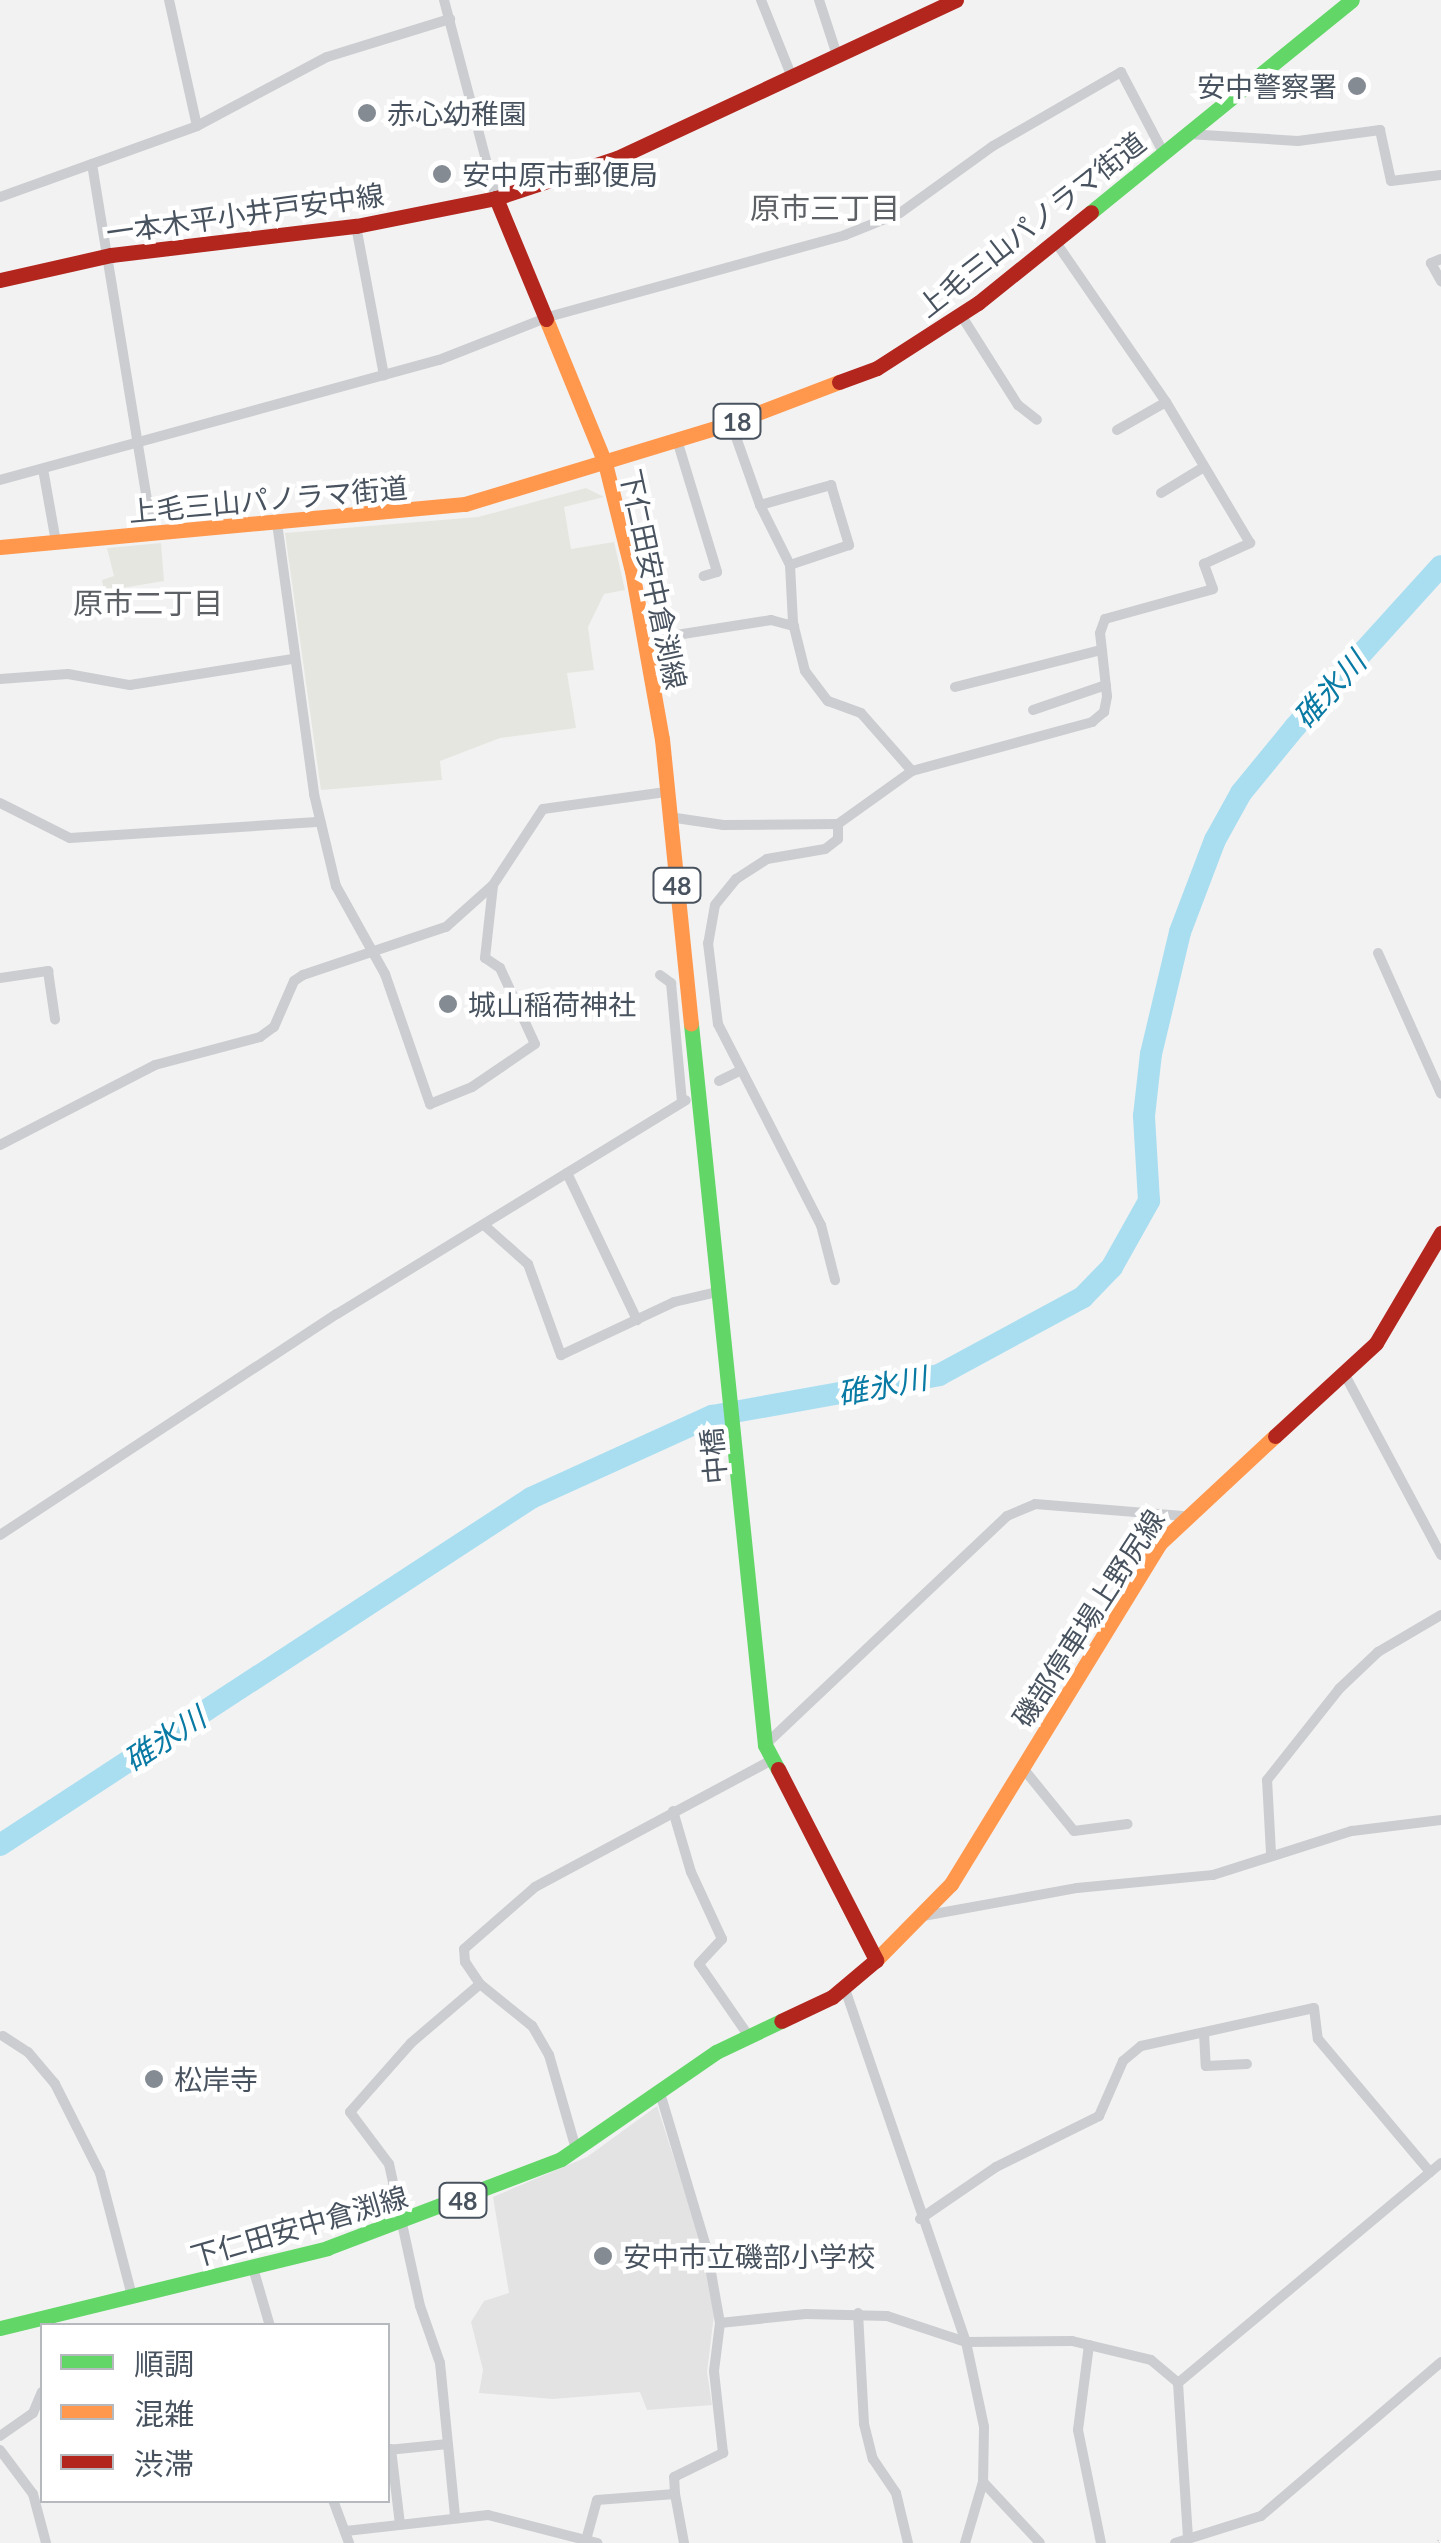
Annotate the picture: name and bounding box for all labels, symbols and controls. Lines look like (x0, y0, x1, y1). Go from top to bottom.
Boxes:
place label: 安中警察署 (1197, 69, 1337, 103)
marker: 安中警察署 (1346, 75, 1368, 97)
place label: 赤心幼稚園 (387, 96, 527, 130)
marker: 赤心幼稚園 (356, 102, 378, 124)
street label: 上毛三山パノラマ街道 (910, 125, 1152, 323)
place label: 安中原市郵便局 (462, 157, 658, 191)
marker: 安中原市郵便局 (431, 163, 453, 185)
street label: 一本木平小井戸安中線 (104, 177, 386, 249)
district label: 原市三丁目 (750, 189, 900, 225)
road number: 18 (712, 401, 762, 441)
street label: 下仁田安中倉渕線 (614, 466, 694, 692)
street label: 上毛三山パノラマ街道 (127, 470, 409, 528)
district label: 原市二丁目 (73, 584, 223, 620)
water label: 碓氷川 (1286, 644, 1372, 734)
road number: 48 (652, 865, 702, 905)
place label: 城山稲荷神社 (468, 987, 636, 1021)
marker: 城山稲荷神社 (437, 993, 459, 1015)
water label: 碓氷川 (834, 1359, 930, 1411)
street label: 中橋 (694, 1427, 732, 1485)
street label: 磯部停車場上野尻線 (1005, 1503, 1171, 1733)
water label: 碓氷川 (116, 1698, 212, 1778)
place label: 松岸寺 (174, 2062, 258, 2096)
marker: 松岸寺 (143, 2068, 165, 2090)
street label: 下仁田安中倉渕線 (187, 2179, 411, 2273)
road number: 48 (438, 2180, 488, 2220)
place label: 安中市立磯部小学校 (623, 2239, 875, 2273)
marker: 安中市立磯部小学校 (592, 2245, 614, 2267)
legend (40, 2323, 390, 2503)
text: 順調 (134, 2345, 194, 2381)
text: 混雑 (134, 2395, 194, 2431)
text: 渋滞 (134, 2445, 194, 2481)

